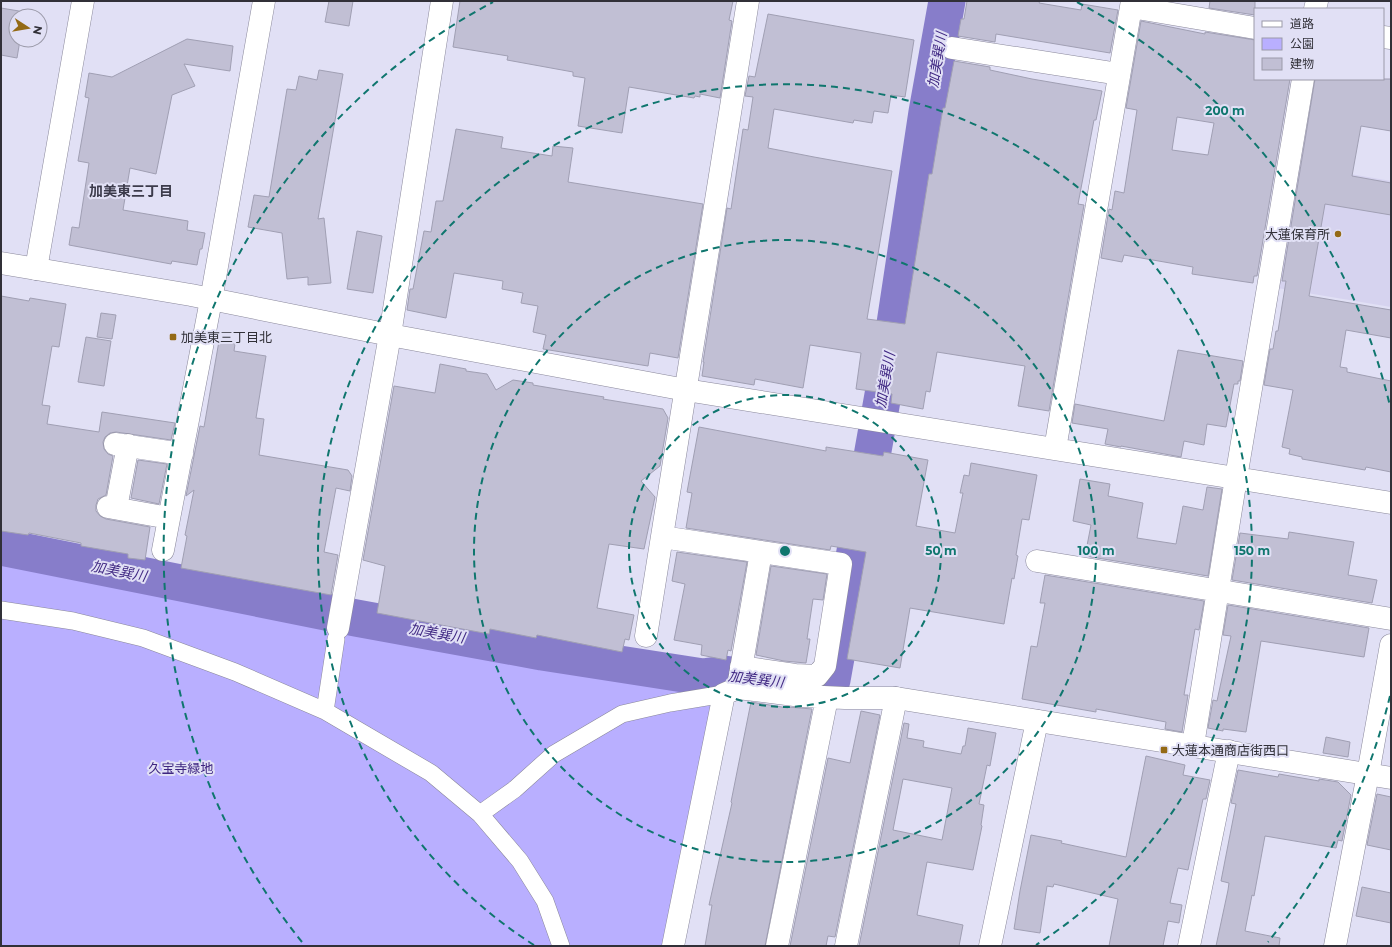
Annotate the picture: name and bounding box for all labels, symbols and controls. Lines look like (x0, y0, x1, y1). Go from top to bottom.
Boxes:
north arrow (8, 8, 48, 48)
legend (1254, 8, 1384, 80)
text: 道路 (1290, 16, 1314, 31)
text: N (30, 24, 46, 36)
water label: 加美巽川 (924, 29, 951, 89)
text: 公園 (1290, 36, 1314, 51)
text: 建物 (1290, 56, 1314, 71)
text: 200 m (1205, 103, 1245, 118)
district label: 加美東三丁目 (89, 182, 173, 200)
place label: 大蓮保育所 (1265, 226, 1330, 242)
marker: 大蓮保育所 (1333, 229, 1343, 239)
place label: 加美東三丁目北 (181, 329, 272, 345)
marker: 加美東三丁目北 (168, 332, 178, 342)
water label: 加美巽川 (871, 349, 899, 409)
text: 50 m (925, 543, 957, 558)
text: 100 m (1078, 543, 1114, 558)
text: 150 m (1234, 543, 1270, 558)
centre of rings (778, 544, 792, 558)
water label: 加美巽川 (90, 557, 150, 586)
water label: 加美巽川 (408, 619, 468, 647)
water label: 加美巽川 (727, 667, 787, 692)
place label: 大蓮本通商店街西口 (1172, 742, 1289, 758)
marker: 大蓮本通商店街西口 (1159, 745, 1169, 755)
park label: 久宝寺緑地 (148, 760, 214, 776)

